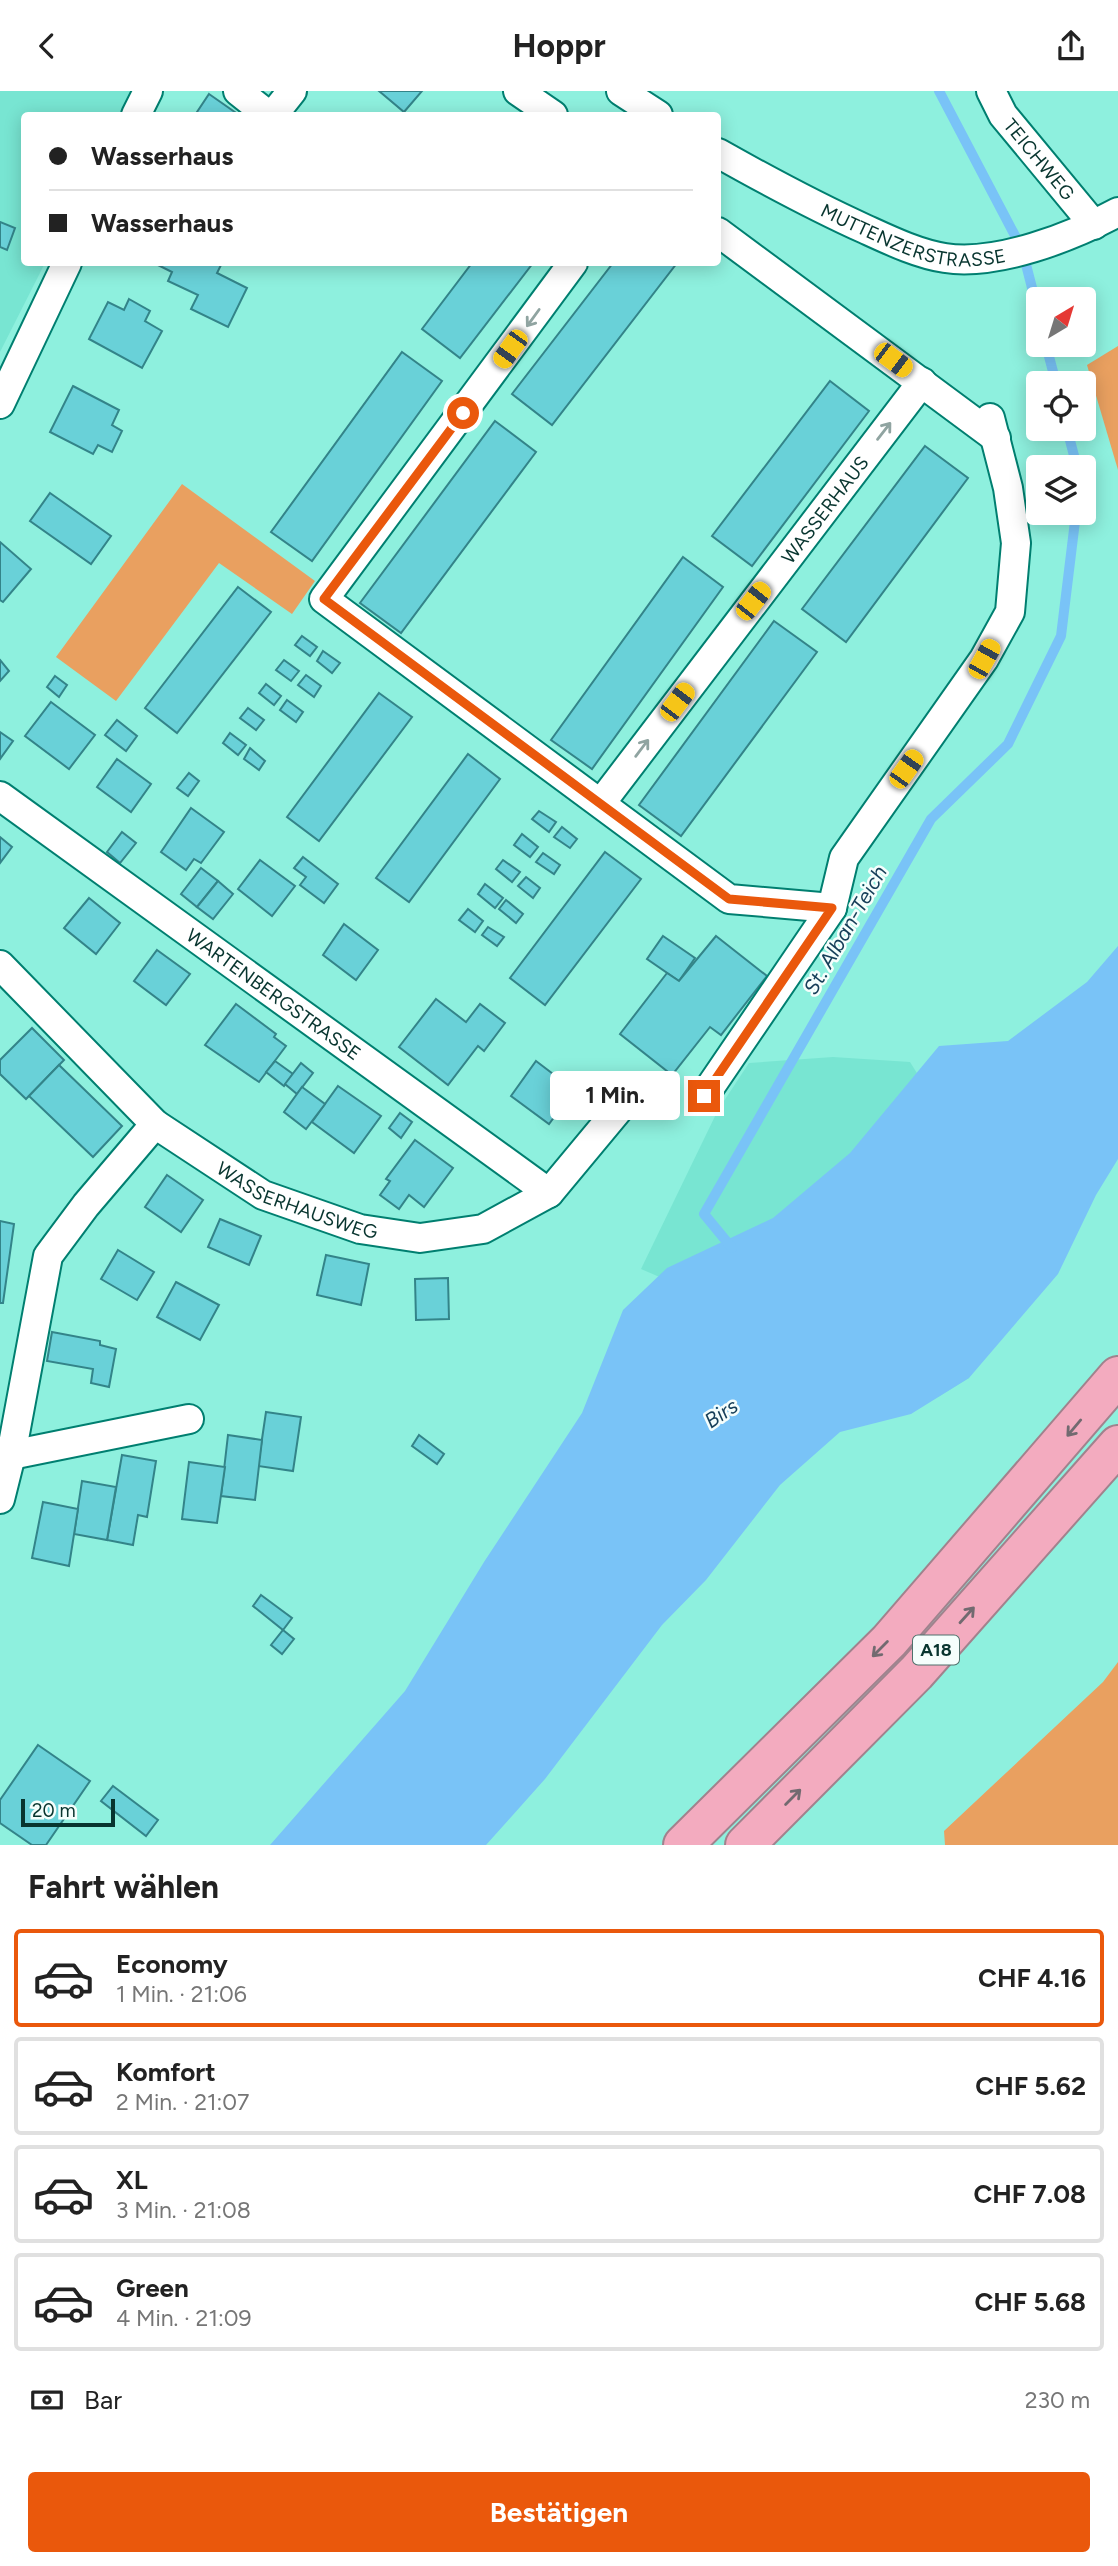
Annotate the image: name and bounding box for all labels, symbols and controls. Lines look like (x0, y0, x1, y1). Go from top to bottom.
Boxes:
icon: back (28, 27, 66, 65)
text: Hoppr (512, 27, 606, 65)
icon: share (1052, 27, 1090, 65)
street label: TEICHWEG (999, 114, 1080, 204)
text: Wasserhaus (91, 140, 233, 172)
street label: MUTTENZERSTRASSE (817, 198, 1007, 271)
text: Wasserhaus (91, 207, 233, 239)
north arrow (1026, 287, 1096, 357)
map controls (1026, 287, 1096, 525)
one-way arrow (526, 308, 540, 327)
car (490, 326, 531, 372)
car (870, 339, 917, 381)
button: locate (1026, 371, 1096, 441)
route start (447, 397, 479, 429)
one-way arrow (877, 423, 892, 441)
street label: WASSERHAUS (776, 451, 873, 568)
button: layers (1026, 455, 1096, 525)
car (732, 578, 775, 624)
car (965, 636, 1004, 682)
car (656, 679, 699, 725)
one-way arrow (634, 740, 649, 758)
car (886, 746, 927, 792)
water label: St. Alban-Teich (798, 861, 892, 999)
street label: WARTENBERGSTRASSE (182, 923, 366, 1065)
callout: 1 Min. (550, 1072, 680, 1121)
route end (688, 1080, 720, 1112)
text: 1 Min. (585, 1081, 645, 1109)
street label: WASSERHAUSWEG (212, 1156, 379, 1243)
water label: Birs (700, 1393, 742, 1433)
one-way arrow (1066, 1419, 1082, 1437)
one-way arrow (959, 1607, 976, 1624)
road number: A18 (913, 1635, 959, 1665)
one-way arrow (872, 1641, 889, 1658)
one-way arrow (784, 1788, 801, 1805)
scale bar (21, 1796, 116, 1828)
text: 20 m (32, 1799, 76, 1822)
text: Fahrt wählen (28, 1868, 219, 1906)
icon: car (32, 1947, 95, 2010)
text: Economy (116, 1948, 228, 1980)
text: CHF 4.16 (978, 1962, 1086, 1994)
text: 1 Min. · 21:06 (116, 1980, 247, 2008)
icon: car (32, 2055, 95, 2118)
text: Komfort (116, 2056, 216, 2088)
text: CHF 5.62 (975, 2070, 1086, 2102)
text: 2 Min. · 21:07 (116, 2088, 249, 2116)
icon: car (32, 2163, 95, 2226)
text: XL (116, 2164, 148, 2196)
text: CHF 7.08 (973, 2178, 1086, 2210)
text: 3 Min. · 21:08 (116, 2196, 251, 2224)
icon: car (32, 2271, 95, 2334)
text: Green (116, 2272, 189, 2304)
text: CHF 5.68 (975, 2286, 1086, 2318)
text: 4 Min. · 21:09 (116, 2304, 252, 2332)
icon: cash (28, 2381, 66, 2419)
text: Bar (84, 2384, 122, 2416)
text: 230 m (1025, 2386, 1090, 2414)
button: Bestätigen (28, 2472, 1090, 2552)

